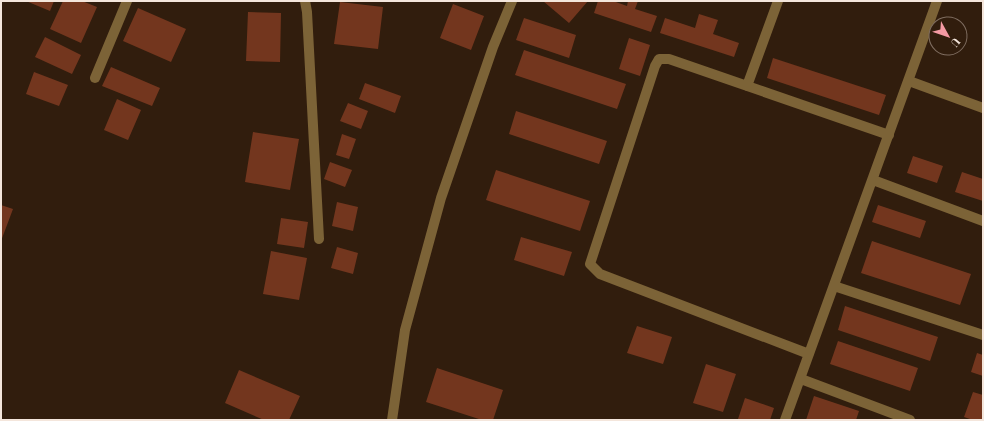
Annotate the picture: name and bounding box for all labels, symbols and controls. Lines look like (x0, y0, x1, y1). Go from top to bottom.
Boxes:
north arrow (928, 16, 968, 56)
text: U (948, 35, 964, 51)

